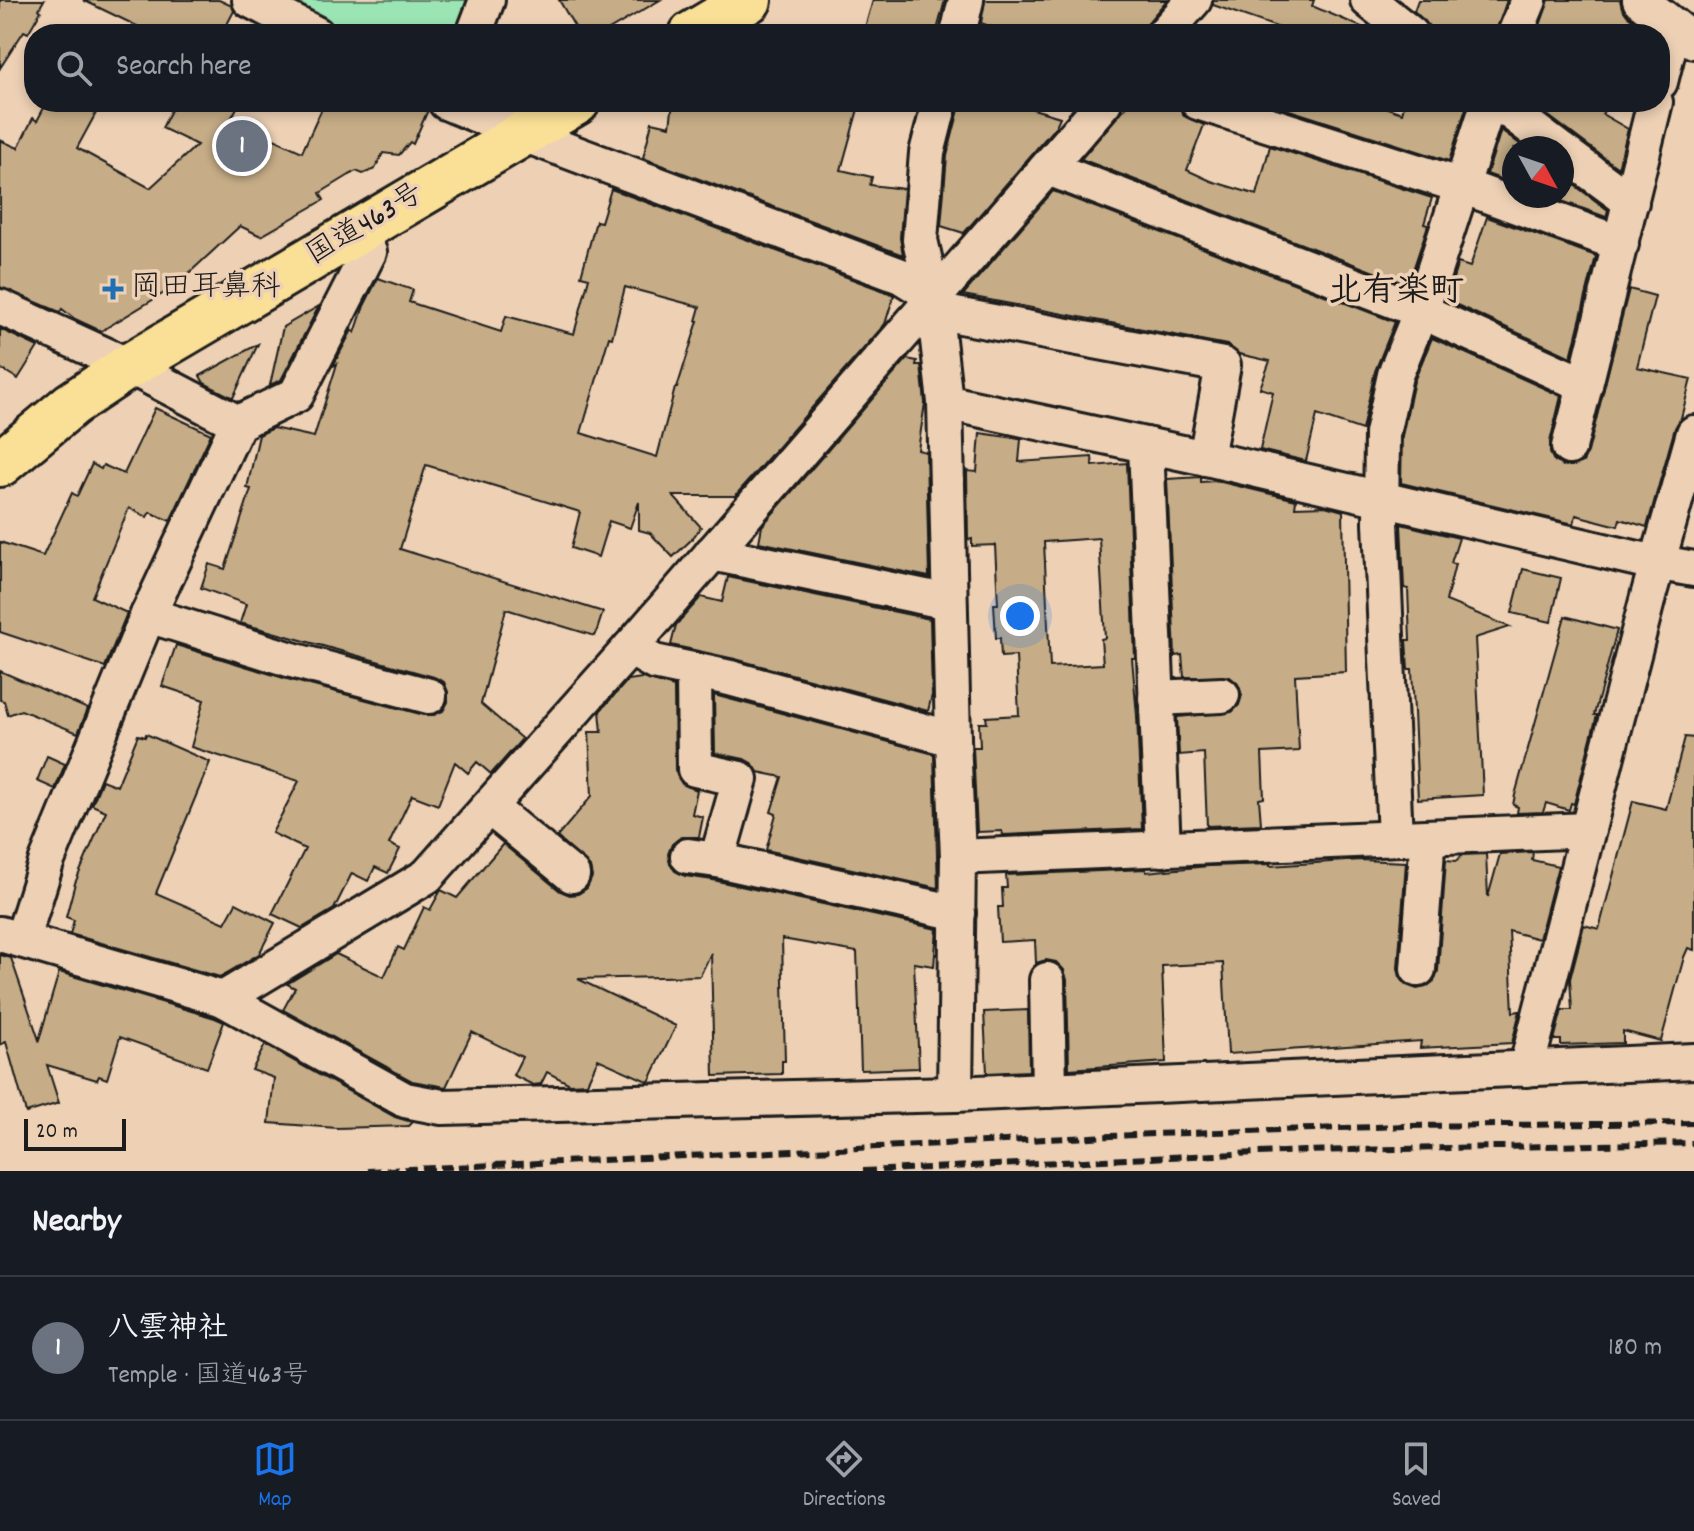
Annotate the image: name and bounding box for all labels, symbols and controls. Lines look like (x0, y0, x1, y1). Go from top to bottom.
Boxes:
search box (24, 24, 1670, 112)
icon: search (52, 46, 96, 90)
text: Search here (116, 47, 252, 90)
pin: 1 (216, 116, 268, 176)
north arrow (1502, 136, 1574, 208)
street label: 国道463号 (299, 174, 433, 278)
place label: 岡田耳鼻科 (131, 268, 281, 311)
district label: 北有楽町 (1328, 269, 1464, 318)
marker: 岡田耳鼻科 (102, 278, 124, 300)
your location (1000, 596, 1040, 636)
scale bar (24, 1115, 126, 1151)
text: 20 m (36, 1117, 78, 1148)
text: Nearby (32, 1199, 121, 1248)
text: 八雲神社 (108, 1309, 228, 1352)
text: 1 (55, 1330, 61, 1367)
text: 180 m (1608, 1330, 1662, 1367)
text: Temple · 国道463号 (108, 1358, 308, 1395)
tab: Map (253, 1437, 297, 1516)
tab: Directions (803, 1437, 886, 1516)
tab: Saved (1392, 1437, 1441, 1516)

